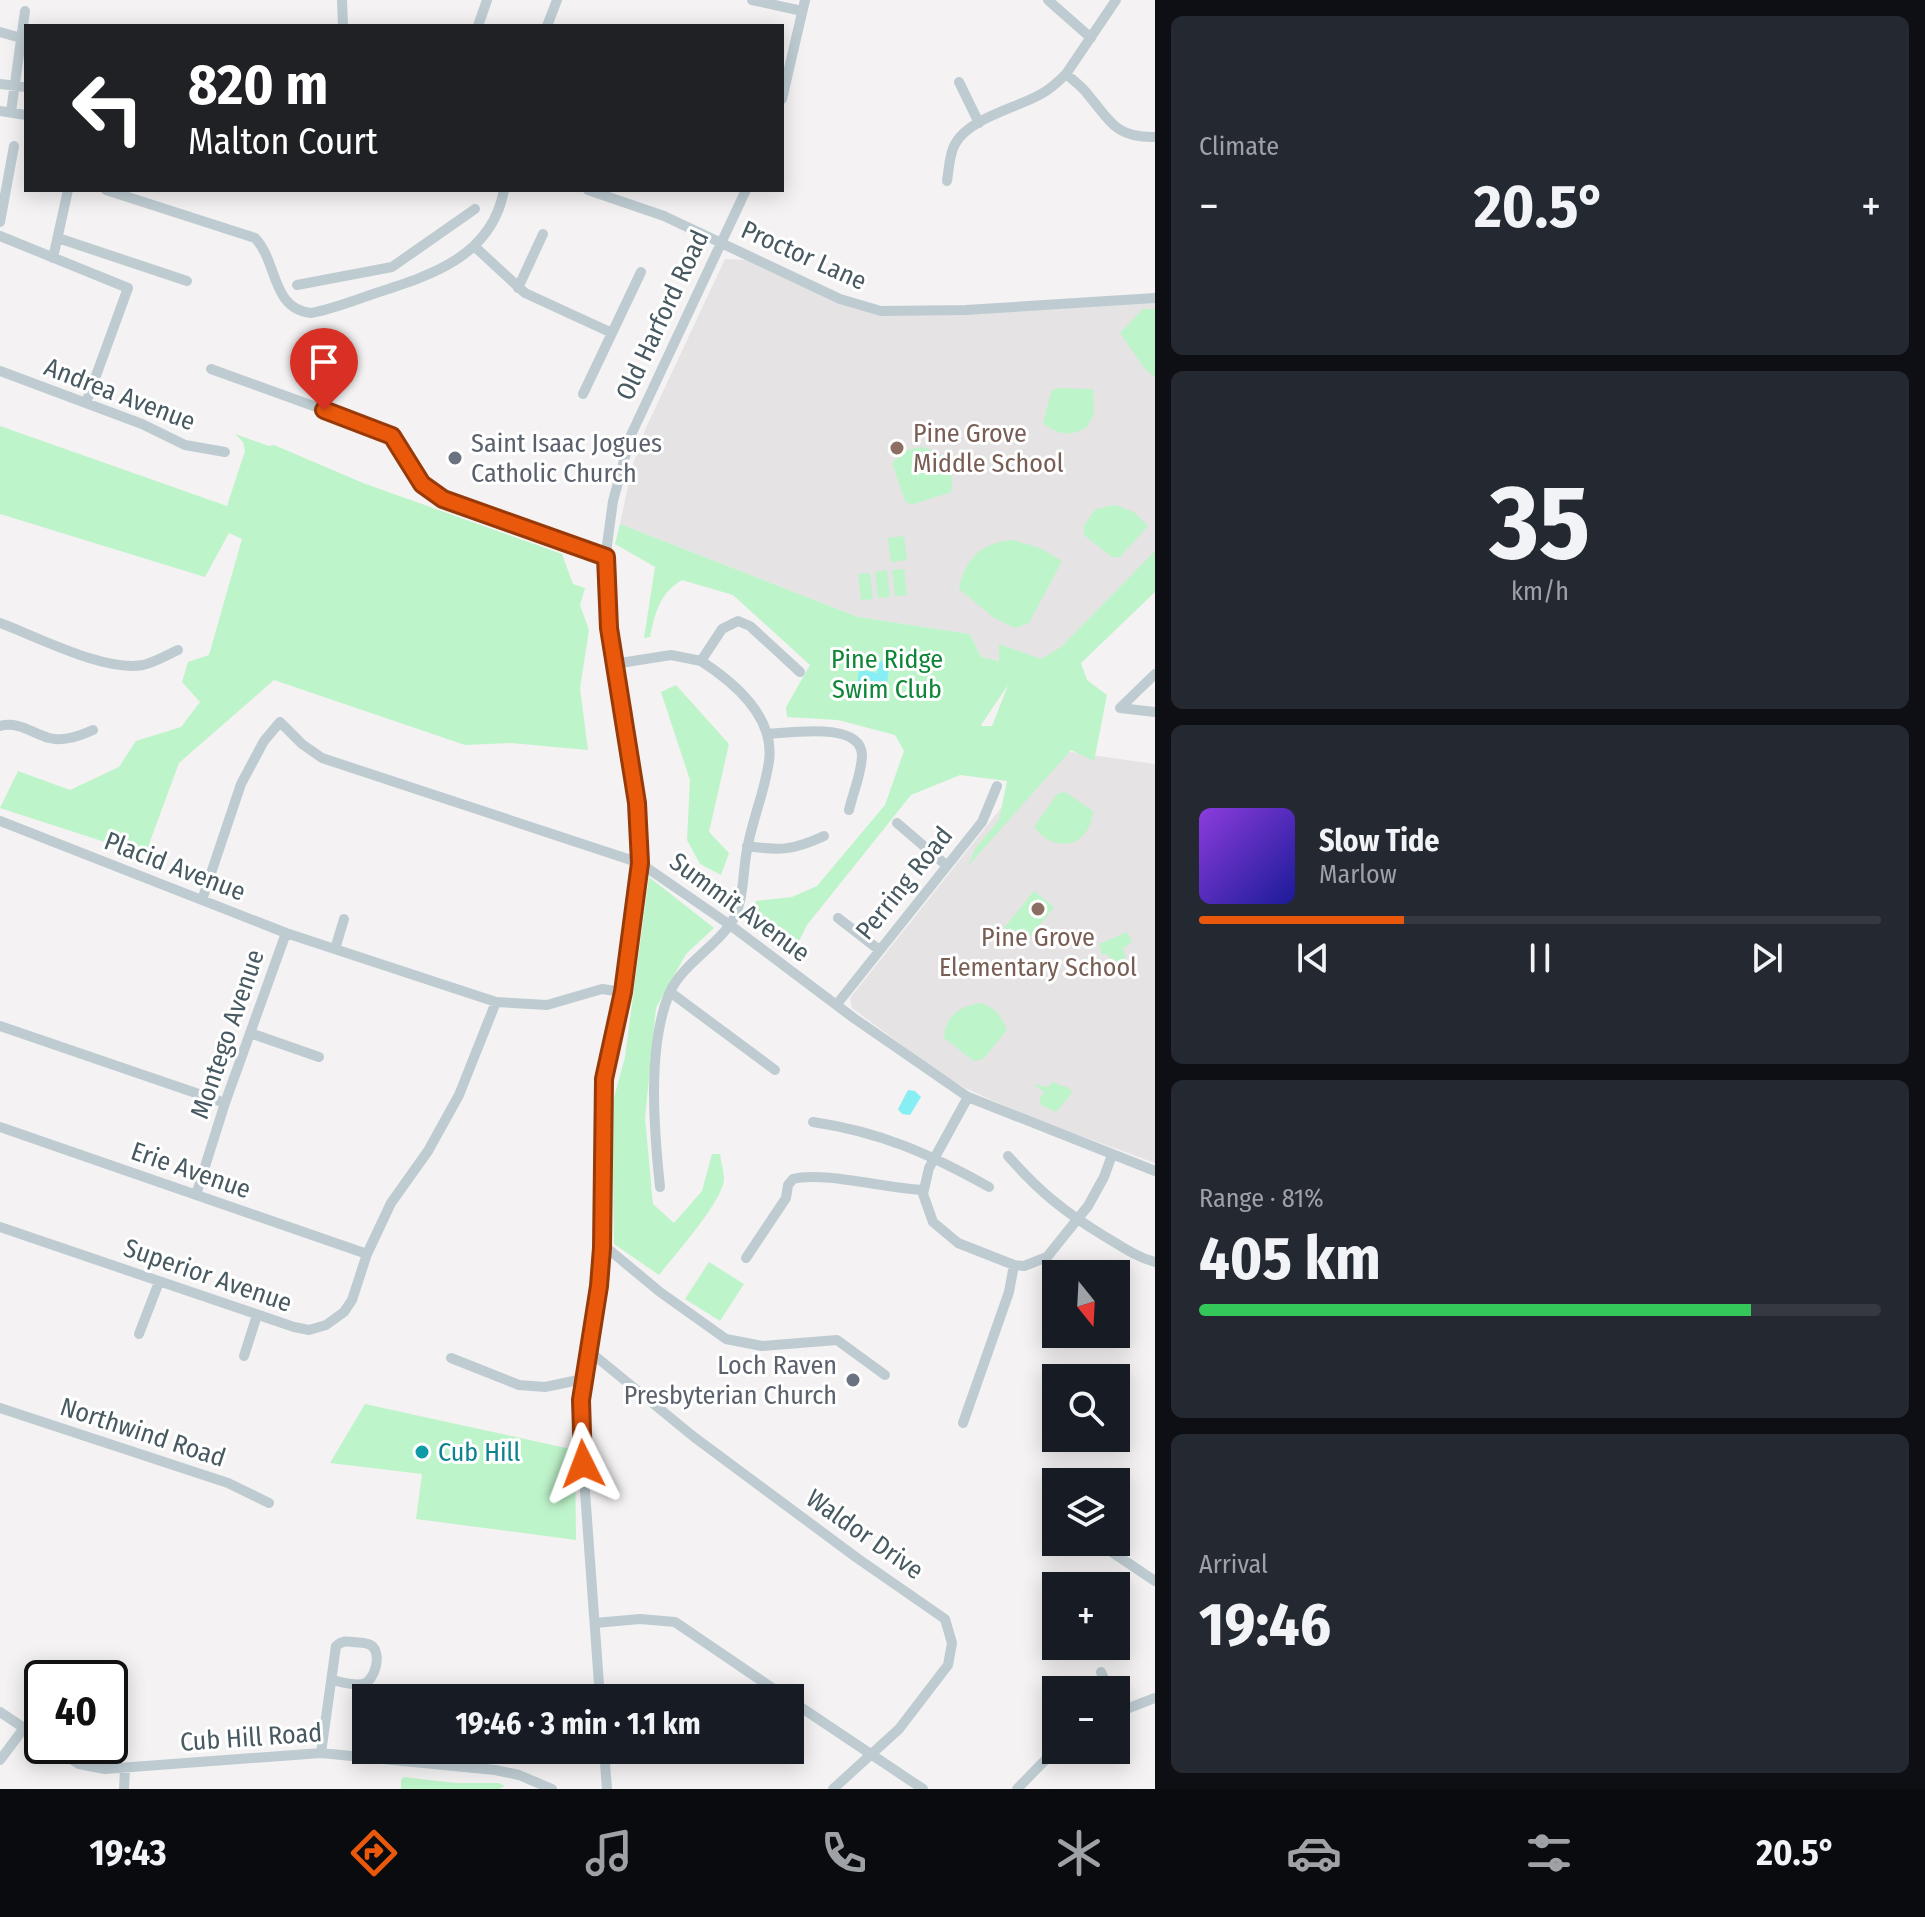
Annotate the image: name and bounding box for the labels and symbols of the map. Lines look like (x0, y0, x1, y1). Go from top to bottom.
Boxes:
street label: Proctor Lane (736, 214, 871, 297)
street label: Old Harford Road (609, 225, 715, 405)
pin (290, 328, 358, 410)
street label: Andrea Avenue (40, 351, 200, 437)
place label: Pine Grove Middle School (913, 418, 1064, 479)
place label: Saint Isaac Jogues Catholic Church (471, 428, 662, 489)
marker: Pine Grove Middle School (888, 439, 906, 457)
marker: Saint Isaac Jogues Catholic Church (446, 449, 464, 467)
park label: Pine Ridge Swim Club (831, 644, 943, 705)
street label: Perring Road (849, 821, 959, 946)
street label: Placid Avenue (100, 825, 250, 908)
street label: Summit Avenue (664, 846, 816, 969)
marker: Pine Grove Elementary School (1029, 900, 1047, 918)
place label: Pine Grove Elementary School (939, 922, 1137, 983)
street label: Montego Avenue (184, 946, 271, 1123)
street label: Erie Avenue (127, 1136, 255, 1205)
street label: Superior Avenue (120, 1232, 296, 1319)
north arrow (1042, 1260, 1130, 1348)
place label: Loch Raven Presbyterian Church (624, 1350, 837, 1411)
marker: Loch Raven Presbyterian Church (844, 1371, 862, 1389)
street label: Northwind Road (56, 1391, 229, 1474)
position arrow (541, 1422, 625, 1506)
place label: Cub Hill (438, 1437, 520, 1468)
marker: Cub Hill (413, 1443, 431, 1461)
street label: Waldor Drive (800, 1483, 929, 1586)
speed limit sign: 40 (24, 1660, 128, 1764)
street label: Cub Hill Road (179, 1717, 323, 1758)

